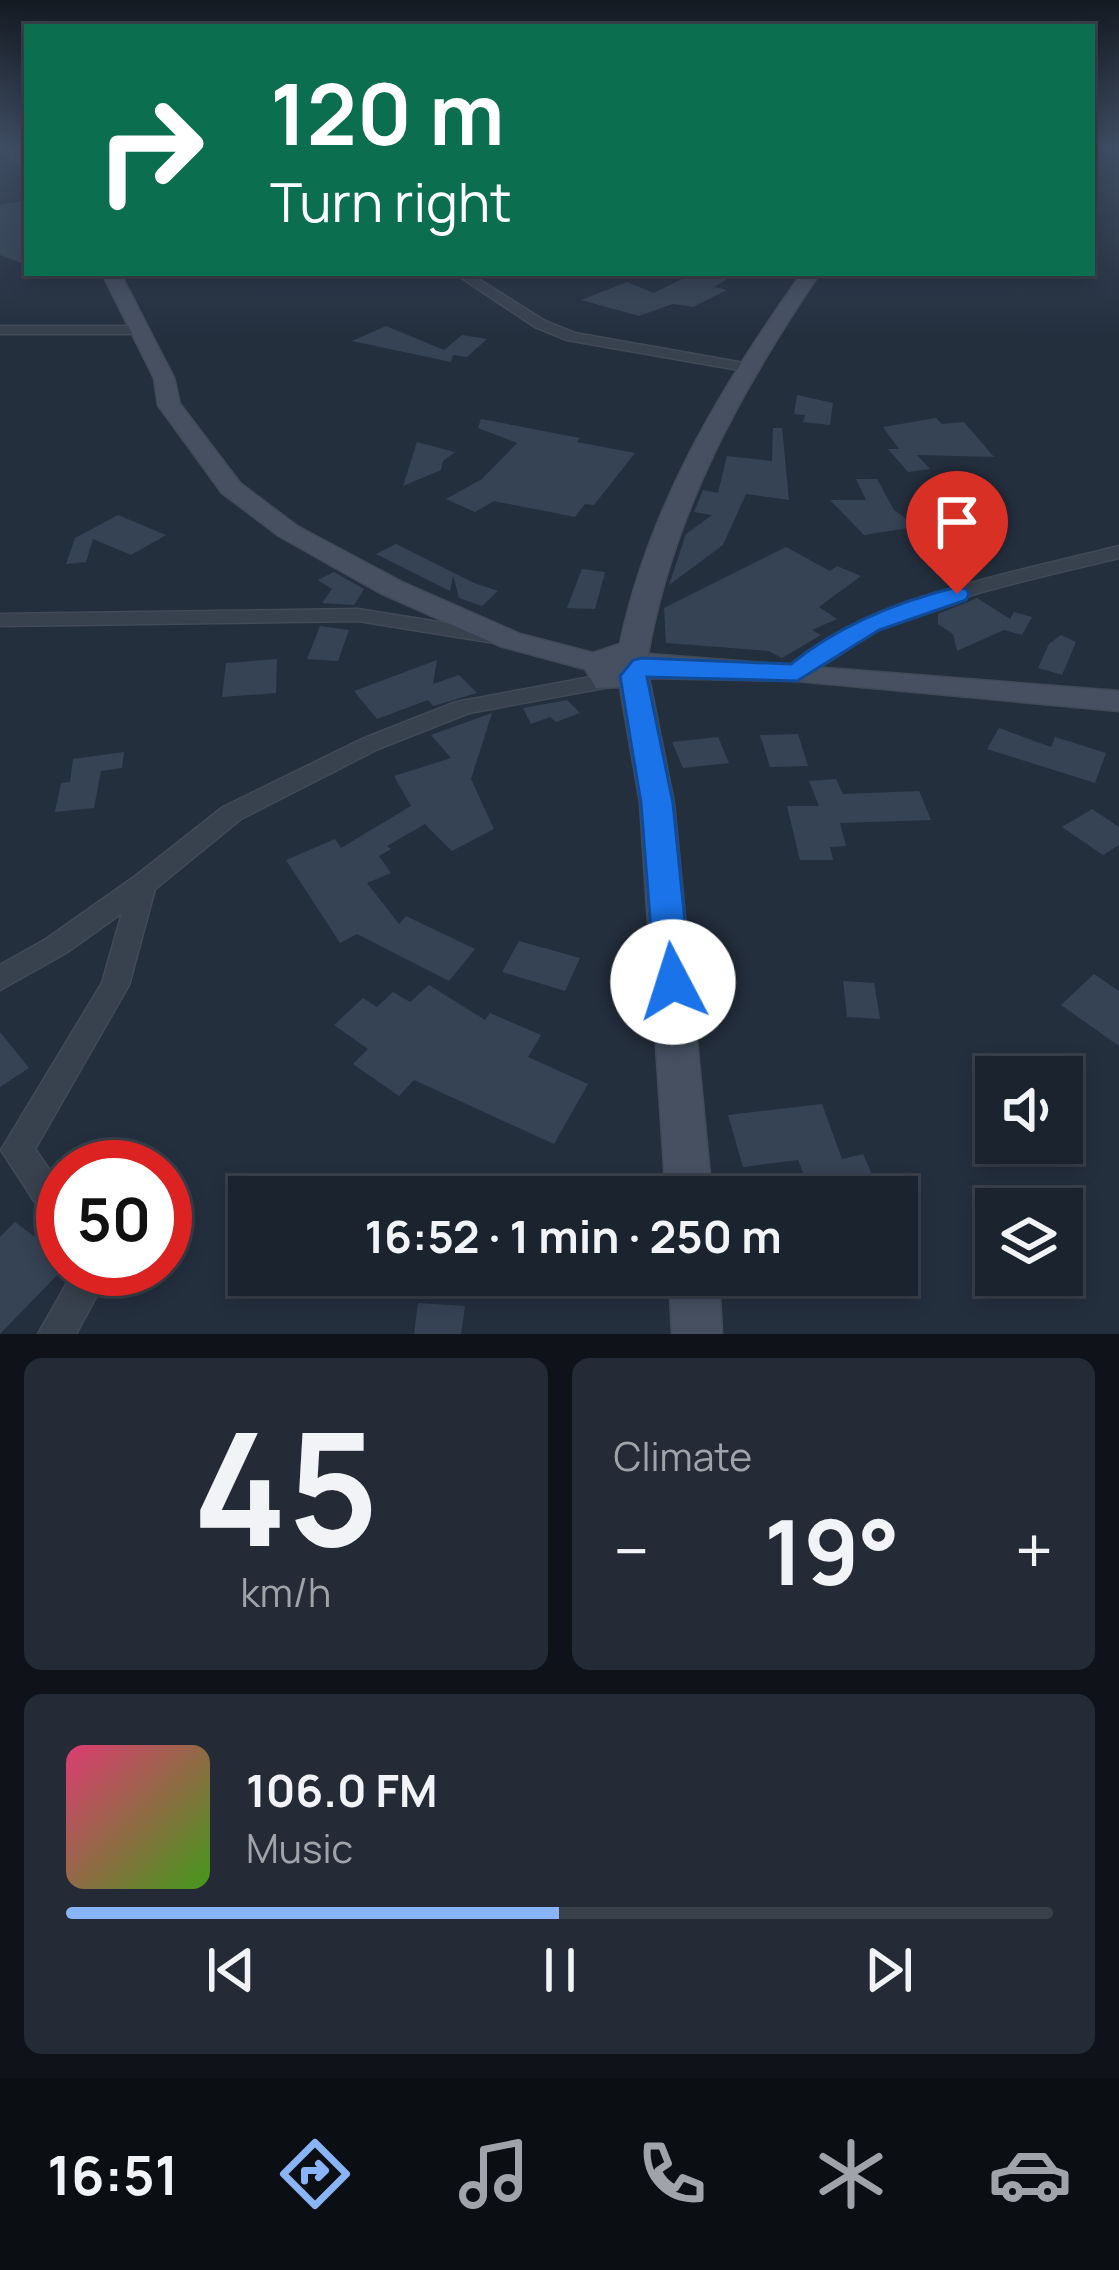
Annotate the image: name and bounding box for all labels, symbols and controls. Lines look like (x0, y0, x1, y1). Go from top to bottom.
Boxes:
text: 120 m (270, 55, 504, 170)
icon: right (72, 72, 228, 228)
text: Turn right (270, 164, 512, 238)
pin (906, 471, 1008, 594)
icon: arrive (924, 489, 990, 555)
position arrow (610, 919, 736, 1045)
map controls (975, 1056, 1083, 1296)
button: sound (975, 1056, 1083, 1164)
speed limit sign: 50 (36, 1140, 192, 1296)
button: layers (975, 1188, 1083, 1296)
text: 16:52 · 1 min · 250 m (364, 1205, 782, 1267)
text: 45 (193, 1380, 379, 1593)
text: Climate (614, 1429, 752, 1483)
text: 19° (764, 1489, 900, 1612)
text: − (614, 1505, 649, 1595)
text: + (1015, 1505, 1053, 1595)
text: km/h (240, 1565, 331, 1619)
text: 106.0 FM (246, 1759, 438, 1821)
text: Music (246, 1821, 353, 1875)
icon: previous (198, 1937, 264, 2003)
icon: pause (527, 1937, 593, 2003)
icon: next (856, 1937, 922, 2003)
icon: directions (273, 2132, 357, 2216)
icon: music (452, 2132, 536, 2216)
icon: phone (630, 2132, 714, 2216)
icon: climate (809, 2132, 893, 2216)
icon: car (988, 2132, 1072, 2216)
text: 16:51 (47, 2137, 178, 2211)

